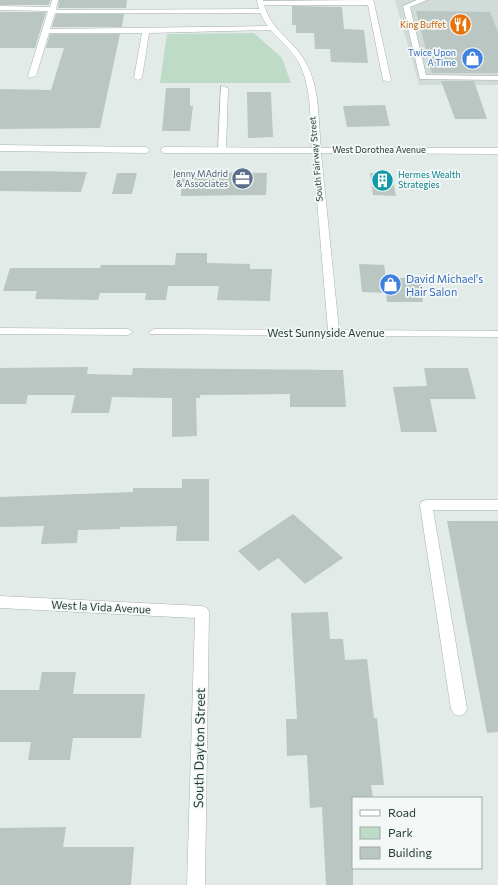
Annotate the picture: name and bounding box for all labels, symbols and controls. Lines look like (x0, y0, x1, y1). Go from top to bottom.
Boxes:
restaurant icon: King Buffet (448, 12, 474, 38)
place label: King Buffet (400, 19, 446, 30)
shop icon: Twice Upon A Time (459, 45, 485, 71)
place label: Twice Upon A Time (408, 47, 456, 68)
street label: South Fairway Street (306, 116, 325, 202)
street label: West Dorothea Avenue (332, 144, 426, 155)
office icon: Jenny MAdrid & Associates (230, 166, 256, 192)
building icon: Hermes Wealth Strategies (369, 167, 395, 193)
place label: Jenny MAdrid & Associates (173, 168, 228, 189)
place label: Hermes Wealth Strategies (398, 169, 461, 190)
shop icon: David Michael's Hair Salon (378, 272, 404, 298)
place label: David Michael's Hair Salon (406, 272, 483, 298)
street label: West Sunnyside Avenue (267, 326, 385, 339)
street label: West la Vida Avenue (51, 597, 151, 616)
street label: South Dayton Street (190, 688, 208, 808)
legend (352, 797, 482, 869)
text: Road (388, 805, 416, 819)
text: Park (388, 825, 414, 839)
text: Building (388, 845, 432, 859)

